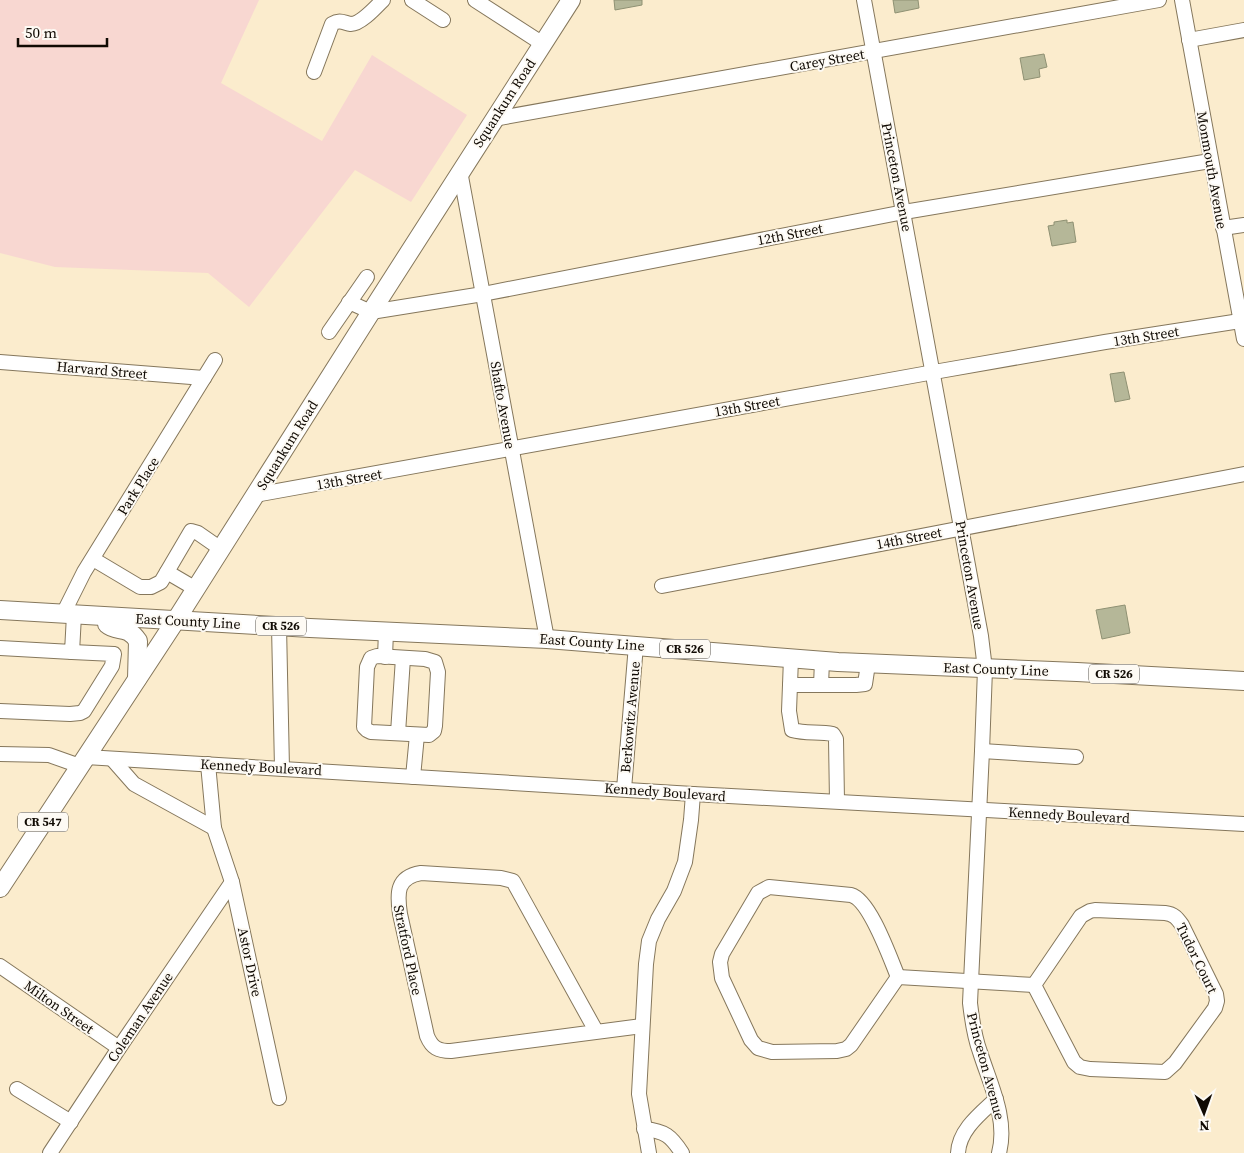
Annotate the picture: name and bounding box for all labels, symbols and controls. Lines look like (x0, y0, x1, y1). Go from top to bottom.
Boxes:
scale bar (18, 15, 106, 47)
text: 50 m (25, 22, 57, 43)
street label: Carey Street (788, 44, 866, 76)
street label: Squankum Road (468, 55, 540, 151)
street label: Monmouth Avenue (1192, 110, 1232, 230)
street label: Princeton Avenue (877, 121, 917, 233)
street label: 12th Street (755, 218, 825, 250)
street label: 13th Street (1112, 321, 1181, 351)
street label: Harvard Street (56, 356, 149, 384)
street label: Shafto Avenue (485, 360, 521, 450)
street label: 13th Street (713, 390, 782, 422)
street label: Squankum Road (251, 396, 323, 494)
street label: Park Place (112, 453, 164, 519)
street label: 13th Street (315, 463, 384, 495)
street label: Princeton Avenue (951, 519, 989, 631)
street label: 14th Street (874, 522, 944, 554)
street label: East County Line (135, 608, 241, 634)
road number: CR 526 (256, 616, 306, 636)
street label: East County Line (539, 628, 645, 656)
road number: CR 526 (660, 640, 710, 659)
street label: East County Line (943, 657, 1049, 681)
street label: Berkowitz Avenue (615, 660, 645, 774)
road number: CR 526 (1089, 664, 1139, 684)
street label: Kennedy Boulevard (200, 754, 322, 780)
street label: Kennedy Boulevard (604, 778, 727, 806)
street label: Kennedy Boulevard (1008, 802, 1130, 828)
road number: CR 547 (18, 812, 68, 832)
street label: Stratford Place (389, 903, 427, 997)
street label: Tudor Court (1171, 919, 1223, 997)
street label: Astor Drive (233, 925, 267, 999)
street label: Coleman Avenue (102, 968, 178, 1066)
street label: Milton Street (20, 976, 98, 1039)
street label: Princeton Avenue (962, 1010, 1010, 1122)
north arrow (1179, 1088, 1229, 1138)
text: N (1199, 1116, 1210, 1136)

